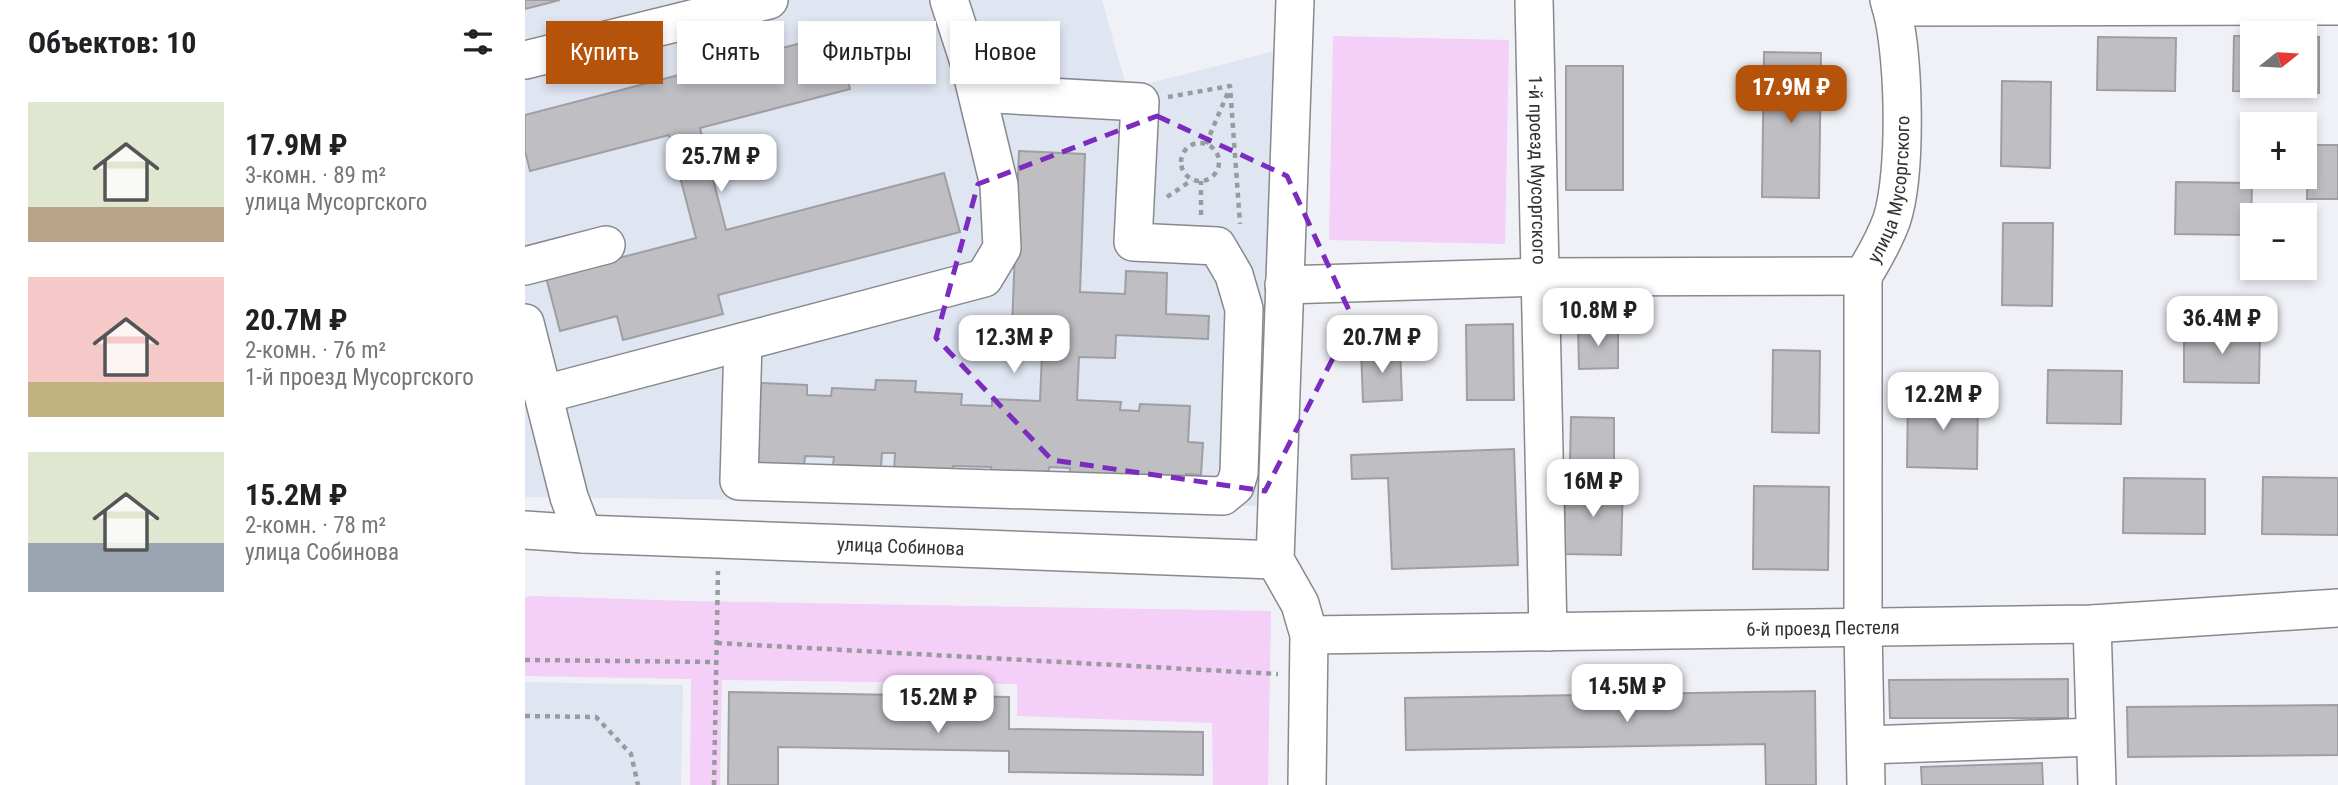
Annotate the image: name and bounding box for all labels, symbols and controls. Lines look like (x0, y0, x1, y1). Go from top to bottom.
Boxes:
chip: Купить (546, 21, 663, 84)
chip: Снять (677, 21, 784, 84)
chip: Фильтры (798, 21, 936, 84)
chip: Новое (950, 21, 1060, 84)
north arrow (2240, 21, 2317, 98)
map controls (2240, 21, 2317, 280)
icon: filters (459, 23, 497, 61)
text: Объектов: 10 (28, 25, 196, 60)
pin: 17.9M ₽ (1726, 66, 1856, 125)
text: 17.9M ₽ (1752, 74, 1830, 101)
street label: 1-й проезд Мусоргского (1524, 75, 1551, 265)
button: + (2240, 112, 2317, 189)
street label: улица Мусоргского (1862, 116, 1914, 267)
text: 17.9M ₽ (245, 127, 348, 162)
icon: home (84, 130, 168, 214)
pin: 25.7M ₽ (656, 134, 786, 194)
text: 25.7M ₽ (682, 143, 760, 170)
text: 3-комн. · 89 m² (245, 162, 386, 189)
text: улица Мусоргского (245, 189, 427, 216)
button: − (2240, 203, 2317, 280)
pin: 10.8M ₽ (1533, 288, 1663, 348)
pin: 36.4M ₽ (2157, 296, 2287, 356)
text: 10.8M ₽ (1559, 297, 1637, 324)
text: 20.7M ₽ (245, 302, 348, 337)
icon: home (84, 305, 168, 389)
text: 36.4M ₽ (2183, 305, 2261, 332)
pin: 12.3M ₽ (949, 316, 1079, 375)
pin: 20.7M ₽ (1317, 316, 1447, 375)
text: 12.3M ₽ (975, 324, 1053, 351)
text: 20.7M ₽ (1343, 324, 1421, 351)
text: 2-комн. · 76 m² (245, 337, 386, 364)
text: 1-й проезд Мусоргского (245, 364, 474, 391)
pin: 12.2M ₽ (1878, 372, 2008, 432)
text: 12.2M ₽ (1904, 381, 1982, 408)
pin: 16M ₽ (1544, 460, 1642, 519)
text: 16M ₽ (1563, 468, 1623, 495)
text: 15.2M ₽ (245, 477, 348, 512)
icon: home (84, 480, 168, 564)
text: 2-комн. · 78 m² (245, 512, 386, 539)
street label: улица Собинова (837, 532, 965, 560)
text: улица Собинова (245, 539, 399, 566)
street label: 6-й проезд Пестеля (1746, 615, 1900, 640)
pin: 14.5M ₽ (1562, 664, 1692, 724)
text: 14.5M ₽ (1588, 673, 1666, 700)
pin: 15.2M ₽ (873, 676, 1003, 735)
text: 15.2M ₽ (899, 684, 977, 711)

